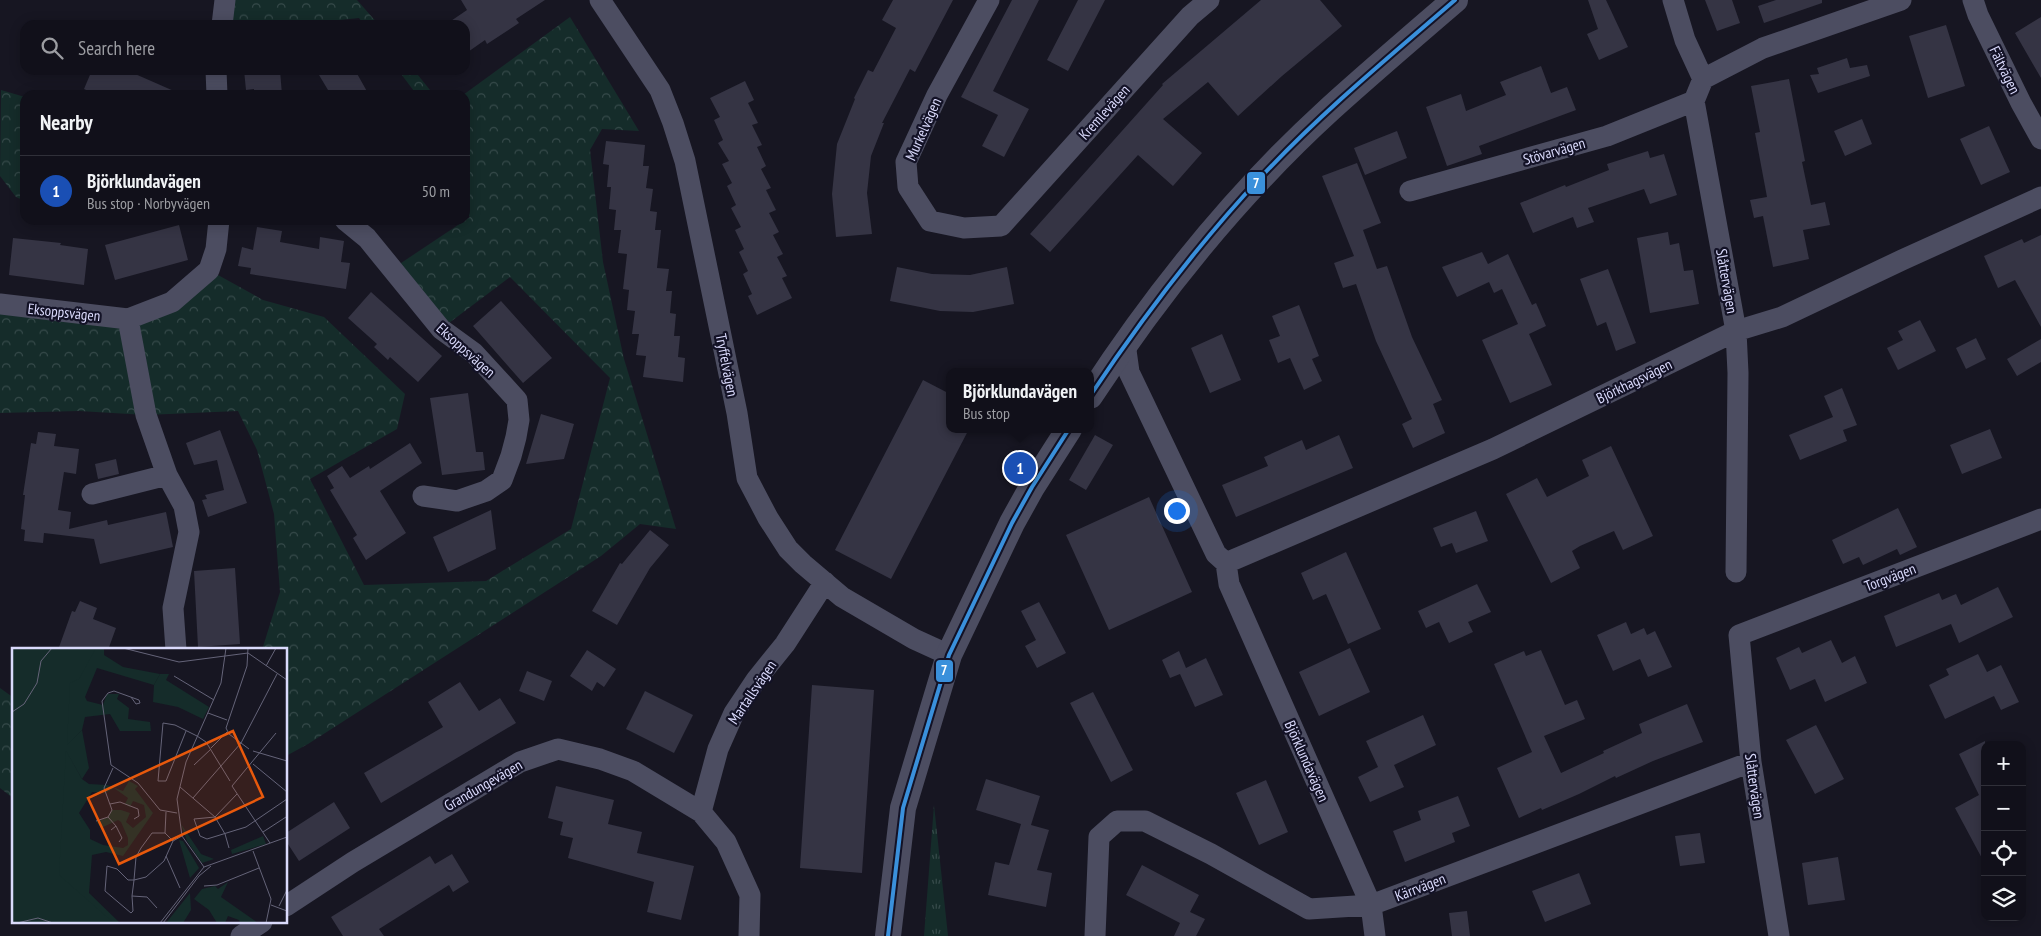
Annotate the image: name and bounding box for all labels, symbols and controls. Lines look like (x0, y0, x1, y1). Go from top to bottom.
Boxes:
search box (20, 20, 470, 75)
icon: search (38, 34, 66, 62)
text: Search here (78, 36, 155, 60)
street label: Fältvägen (1985, 43, 2025, 97)
street label: Kremlevägen (1074, 80, 1134, 144)
street label: Murkelvägen (901, 95, 945, 163)
text: Nearby (40, 109, 93, 136)
street label: Stövarvägen (1521, 133, 1587, 169)
text: Björklundavägen (87, 169, 201, 193)
line badge: 7 (1246, 171, 1266, 195)
text: 7 (1253, 174, 1260, 192)
text: 1 (52, 181, 60, 201)
text: 50 m (422, 181, 450, 201)
text: Bus stop · Norbyvägen (87, 193, 210, 213)
street label: Slåttervägen (1712, 247, 1742, 315)
street label: Eksoppsvägen (27, 299, 101, 325)
street label: Eksoppsvägen (433, 319, 499, 381)
street label: Tryffelvägen (712, 332, 742, 398)
street label: Björkhagsvägen (1593, 355, 1675, 407)
popup (946, 368, 1094, 433)
text: Björklundavägen (963, 379, 1077, 403)
text: Bus stop (963, 403, 1010, 423)
pin: 1 (1004, 449, 1036, 487)
your location (1164, 498, 1190, 524)
street label: Torgvägen (1862, 559, 1918, 595)
inset map (12, 648, 288, 924)
street label: Martallsvägen (724, 656, 780, 728)
line badge: 7 (935, 659, 954, 683)
text: 7 (941, 661, 948, 679)
street label: Björklundavägen (1281, 717, 1333, 805)
map controls (1981, 741, 2026, 921)
button: + (1981, 741, 2026, 786)
street label: Slåttervägen (1741, 752, 1769, 820)
street label: Grandungevägen (441, 755, 525, 815)
button: − (1981, 786, 2026, 831)
button: locate (1981, 831, 2026, 876)
street label: Kärrvägen (1392, 869, 1448, 905)
button: layers (1981, 876, 2026, 921)

